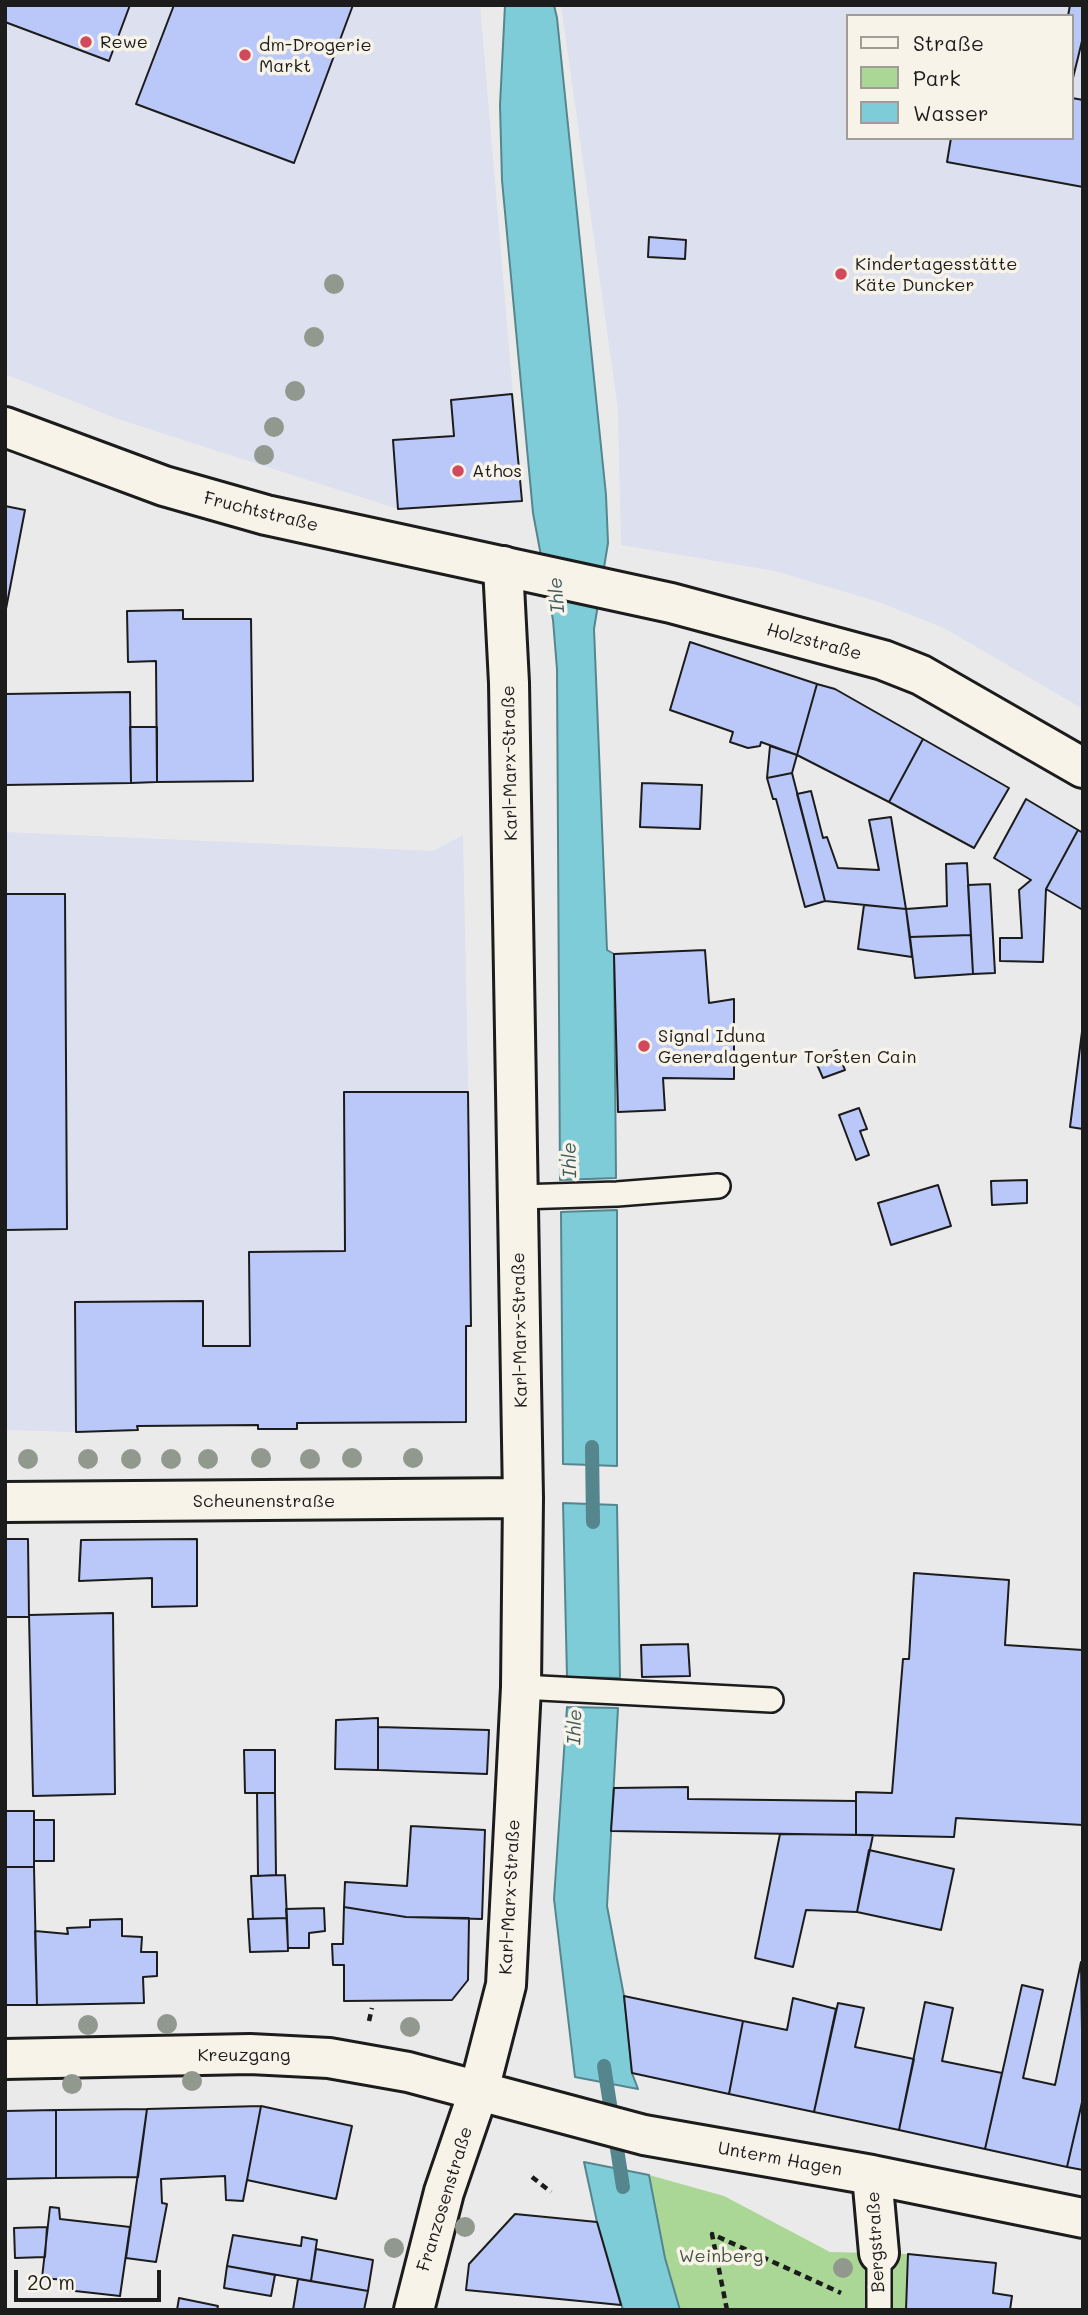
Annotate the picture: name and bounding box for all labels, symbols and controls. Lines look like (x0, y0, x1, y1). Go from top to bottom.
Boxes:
legend (846, 14, 1074, 140)
text: Straße (913, 29, 984, 56)
place label: Rewe (100, 31, 148, 53)
marker: Rewe (78, 34, 94, 50)
place label: dm-Drogerie Markt (259, 34, 372, 76)
marker: dm-Drogerie Markt (237, 47, 253, 63)
text: Park (913, 64, 961, 91)
text: Wasser (913, 99, 988, 126)
place label: Kindertagesstätte Käte Duncker (855, 253, 1017, 296)
marker: Kindertagesstätte Käte Duncker (833, 266, 849, 282)
place label: Athos (472, 460, 522, 482)
marker: Athos (450, 463, 466, 479)
street label: Fruchtstraße (202, 487, 320, 537)
water label: Ihle (544, 576, 570, 614)
street label: Holzstraße (764, 619, 864, 665)
street label: Karl-Marx-Straße (498, 685, 522, 841)
place label: Signal Iduna Generalagentur Torsten Cain (658, 1025, 917, 1068)
marker: Signal Iduna Generalagentur Torsten Cain (636, 1038, 652, 1054)
water label: Ihle (558, 1142, 582, 1178)
street label: Karl-Marx-Straße (508, 1252, 532, 1408)
street label: Scheunenstraße (193, 1490, 335, 1512)
water label: Ihle (563, 1709, 587, 1745)
street label: Karl-Marx-Straße (495, 1819, 525, 1975)
street label: Kreuzgang (197, 2044, 291, 2066)
street label: Franzosenstraße (413, 2124, 477, 2274)
street label: Unterm Hagen (716, 2137, 844, 2181)
street label: Bergstraße (863, 2191, 889, 2293)
park label: Weinberg (679, 2245, 763, 2267)
scale bar (18, 2256, 164, 2300)
text: 20 m (27, 2268, 75, 2295)

